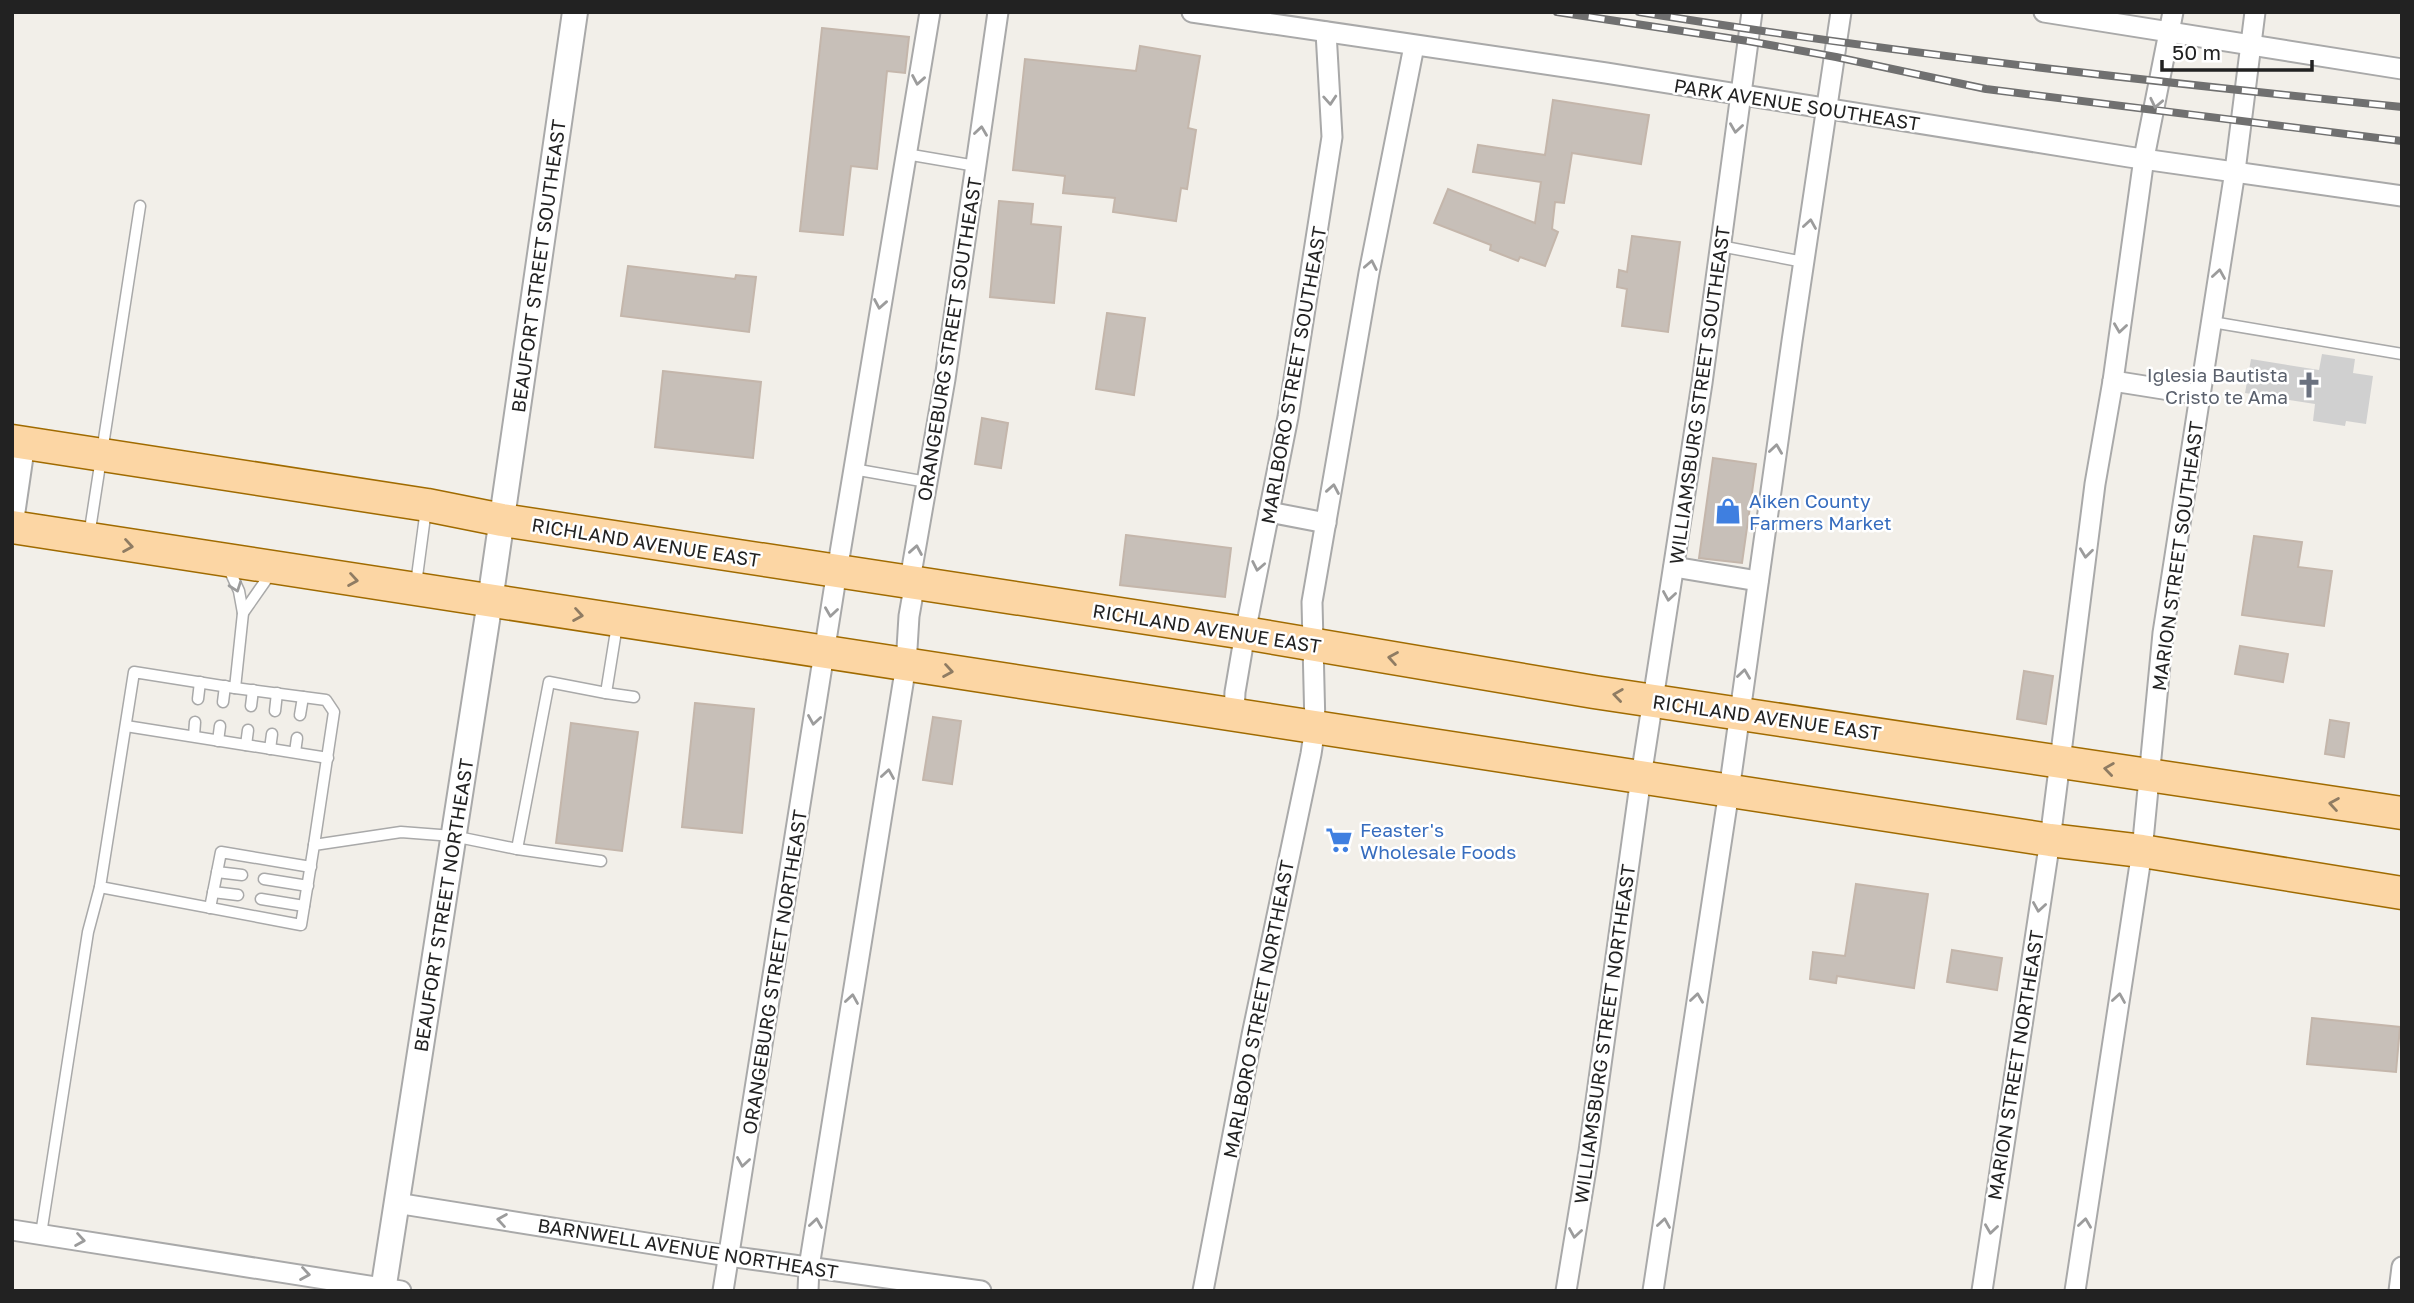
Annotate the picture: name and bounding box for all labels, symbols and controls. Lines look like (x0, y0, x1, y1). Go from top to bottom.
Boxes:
scale bar (2162, 28, 2312, 72)
text: 50 m (2172, 39, 2221, 65)
street label: PARK AVENUE SOUTHEAST (1672, 73, 1922, 135)
one-way arrow (911, 74, 926, 85)
one-way arrow (1322, 95, 1337, 106)
one-way arrow (2149, 97, 2164, 109)
street label: BEAUFORT STREET SOUTHEAST (506, 118, 570, 414)
one-way arrow (1729, 123, 1744, 134)
one-way arrow (973, 125, 988, 137)
street label: ORANGEBURG STREET SOUTHEAST (912, 175, 986, 503)
one-way arrow (1802, 218, 1817, 230)
street label: MARLBORO STREET SOUTHEAST (1255, 224, 1331, 526)
street label: WILLIAMSBURG STREET SOUTHEAST (1664, 224, 1734, 566)
one-way arrow (1363, 259, 1378, 271)
one-way arrow (2211, 268, 2226, 280)
one-way arrow (873, 298, 888, 310)
one-way arrow (2113, 322, 2128, 334)
place label: Iglesia Bautista Cristo te Ama (2147, 363, 2288, 408)
church icon: Iglesia Bautista Cristo te Ama (2294, 370, 2324, 400)
street label: MARION STREET SOUTHEAST (2147, 420, 2207, 692)
one-way arrow (1769, 443, 1784, 455)
one-way arrow (1324, 483, 1339, 495)
place label: Aiken County Farmers Market (1749, 489, 1892, 534)
shop icon: Aiken County Farmers Market (1713, 496, 1743, 526)
street label: RICHLAND AVENUE EAST (530, 513, 762, 571)
one-way arrow (122, 538, 134, 553)
one-way arrow (907, 544, 922, 556)
one-way arrow (2079, 547, 2094, 559)
one-way arrow (1252, 560, 1267, 572)
one-way arrow (347, 573, 359, 588)
one-way arrow (228, 580, 242, 592)
one-way arrow (1662, 590, 1677, 602)
street label: RICHLAND AVENUE EAST (1091, 599, 1323, 657)
one-way arrow (824, 606, 839, 618)
one-way arrow (572, 607, 584, 622)
one-way arrow (1388, 651, 1399, 666)
one-way arrow (942, 664, 954, 679)
one-way arrow (1737, 668, 1752, 680)
one-way arrow (1612, 688, 1624, 703)
street label: RICHLAND AVENUE EAST (1651, 690, 1883, 744)
one-way arrow (807, 714, 822, 726)
street label: BEAUFORT STREET NORTHEAST (408, 756, 478, 1053)
one-way arrow (2104, 762, 2115, 777)
one-way arrow (880, 768, 895, 780)
one-way arrow (2328, 797, 2340, 812)
street label: ORANGEBURG STREET NORTHEAST (737, 808, 811, 1136)
place label: Feaster's Wholesale Foods (1360, 818, 1516, 863)
supermarket icon: Feaster's Wholesale Foods (1324, 825, 1354, 855)
street label: MARLBORO STREET NORTHEAST (1218, 858, 1298, 1160)
street label: WILLIAMSBURG STREET NORTHEAST (1569, 863, 1639, 1205)
one-way arrow (2032, 901, 2047, 913)
street label: MARION STREET NORTHEAST (1982, 928, 2048, 1202)
one-way arrow (2111, 992, 2126, 1004)
one-way arrow (844, 993, 859, 1005)
one-way arrow (1690, 993, 1705, 1004)
one-way arrow (736, 1156, 751, 1168)
one-way arrow (496, 1213, 508, 1228)
street label: BARNWELL AVENUE NORTHEAST (536, 1213, 840, 1283)
one-way arrow (808, 1217, 823, 1229)
one-way arrow (1656, 1217, 1671, 1229)
one-way arrow (2077, 1217, 2092, 1229)
one-way arrow (1983, 1223, 1998, 1235)
one-way arrow (1568, 1227, 1583, 1239)
one-way arrow (74, 1232, 86, 1247)
one-way arrow (299, 1266, 311, 1281)

